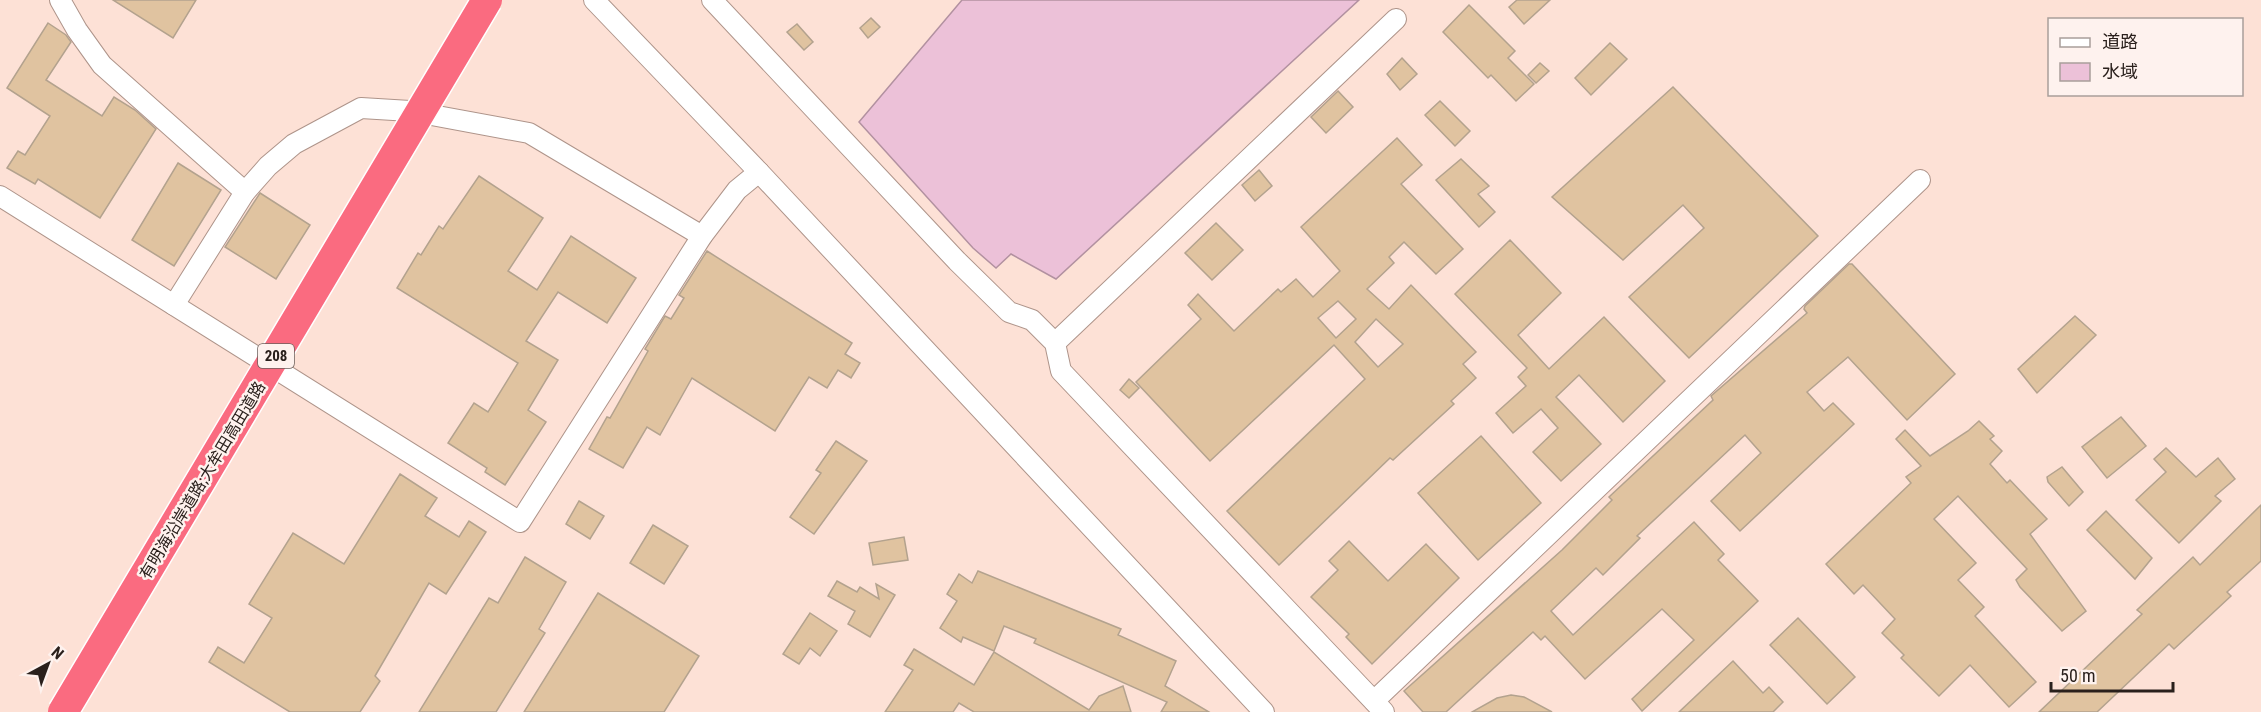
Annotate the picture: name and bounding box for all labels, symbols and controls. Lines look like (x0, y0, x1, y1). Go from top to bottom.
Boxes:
legend (2048, 18, 2243, 96)
text: 道路 (2102, 31, 2138, 52)
text: 水域 (2102, 61, 2138, 82)
road number: 208 (258, 344, 294, 368)
street label: 有明海沿岸道路;大牟田高田道路 (136, 378, 269, 583)
north arrow (18, 634, 78, 694)
text: N (48, 643, 67, 663)
scale bar (2051, 655, 2172, 693)
text: 50 m (2060, 665, 2095, 686)

